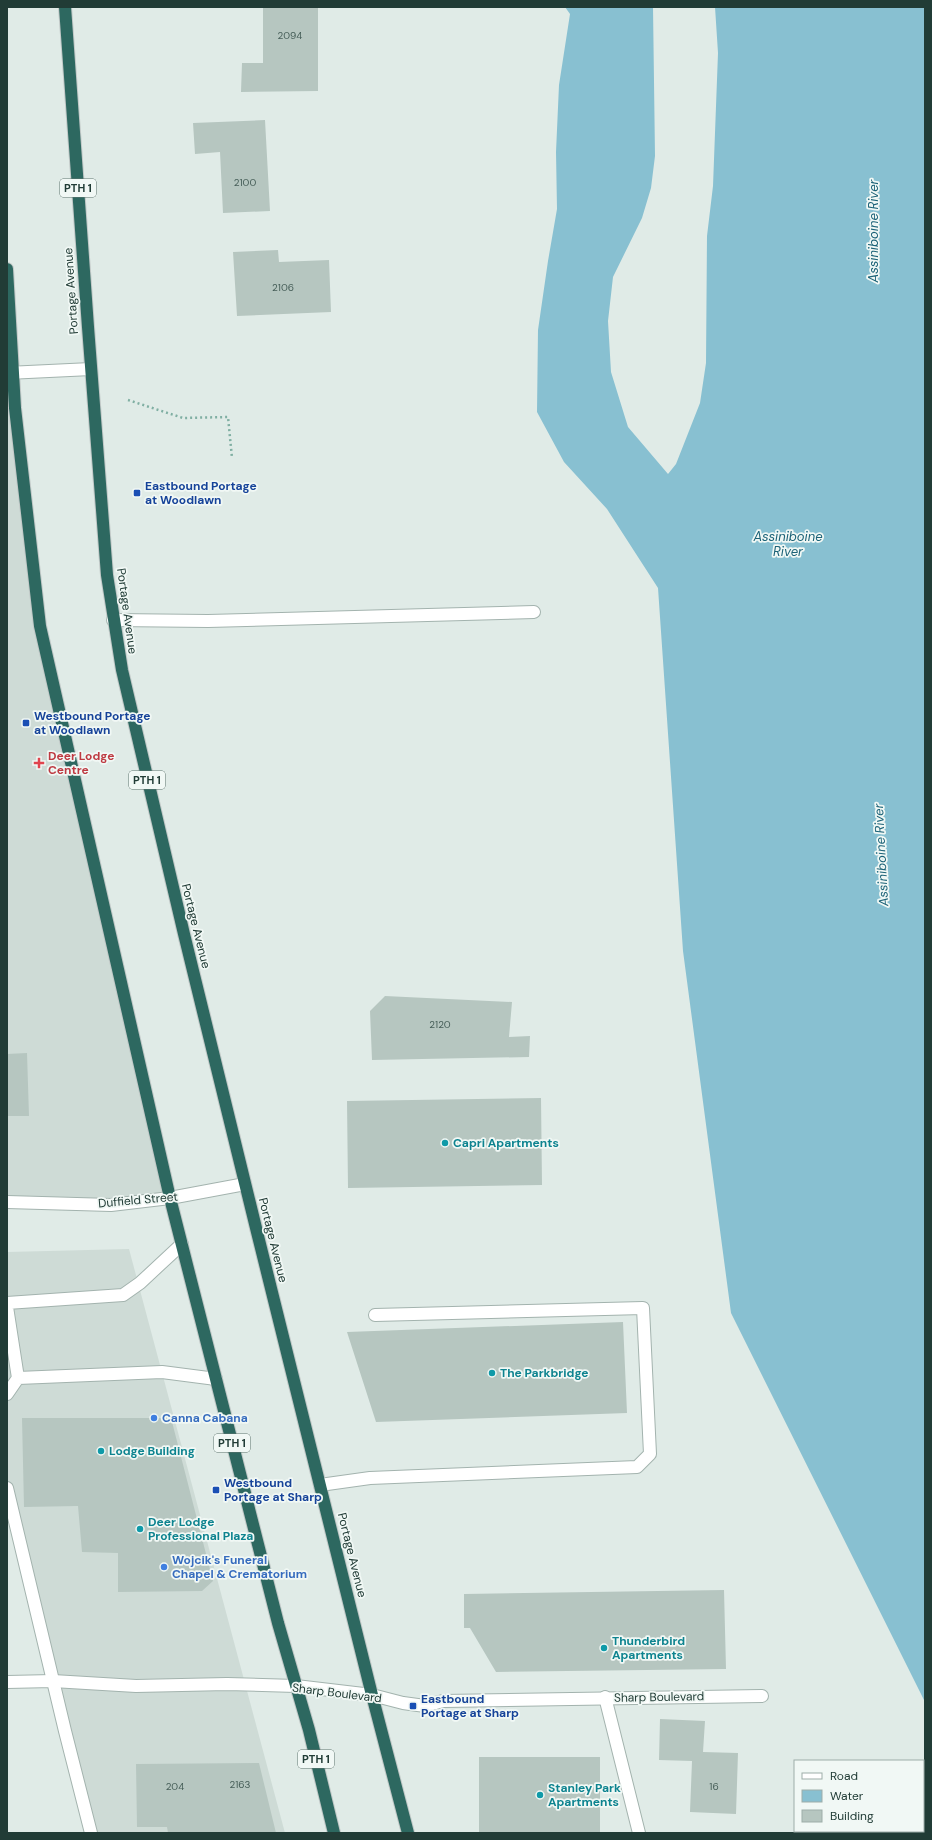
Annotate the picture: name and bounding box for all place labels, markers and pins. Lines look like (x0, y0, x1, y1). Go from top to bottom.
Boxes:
place label: Eastbound Portage at Woodlawn (145, 478, 257, 508)
marker: Eastbound Portage at Woodlawn (132, 488, 142, 498)
place label: Westbound Portage at Woodlawn (34, 708, 151, 738)
marker: Westbound Portage at Woodlawn (21, 718, 31, 728)
place label: Deer Lodge Centre (48, 748, 114, 778)
marker: Deer Lodge Centre (33, 757, 45, 769)
place label: Capri Apartments (453, 1135, 559, 1151)
marker: Capri Apartments (440, 1138, 450, 1148)
place label: The Parkbridge (500, 1365, 589, 1381)
marker: The Parkbridge (487, 1368, 497, 1378)
place label: Canna Cabana (162, 1410, 248, 1426)
marker: Canna Cabana (149, 1413, 159, 1423)
place label: Lodge Building (109, 1443, 195, 1459)
marker: Lodge Building (96, 1446, 106, 1456)
place label: Westbound Portage at Sharp (224, 1475, 322, 1505)
marker: Westbound Portage at Sharp (211, 1485, 221, 1495)
place label: Deer Lodge Professional Plaza (148, 1514, 253, 1544)
marker: Deer Lodge Professional Plaza (135, 1524, 145, 1534)
place label: Wojcik's Funeral Chapel & Crematorium (172, 1552, 307, 1582)
marker: Wojcik's Funeral Chapel & Crematorium (159, 1562, 169, 1572)
place label: Thunderbird Apartments (612, 1633, 685, 1663)
marker: Thunderbird Apartments (599, 1643, 609, 1653)
place label: Eastbound Portage at Sharp (421, 1691, 519, 1721)
marker: Eastbound Portage at Sharp (408, 1701, 418, 1711)
place label: Stanley Park Apartments (548, 1780, 621, 1810)
marker: Stanley Park Apartments (535, 1790, 545, 1800)

